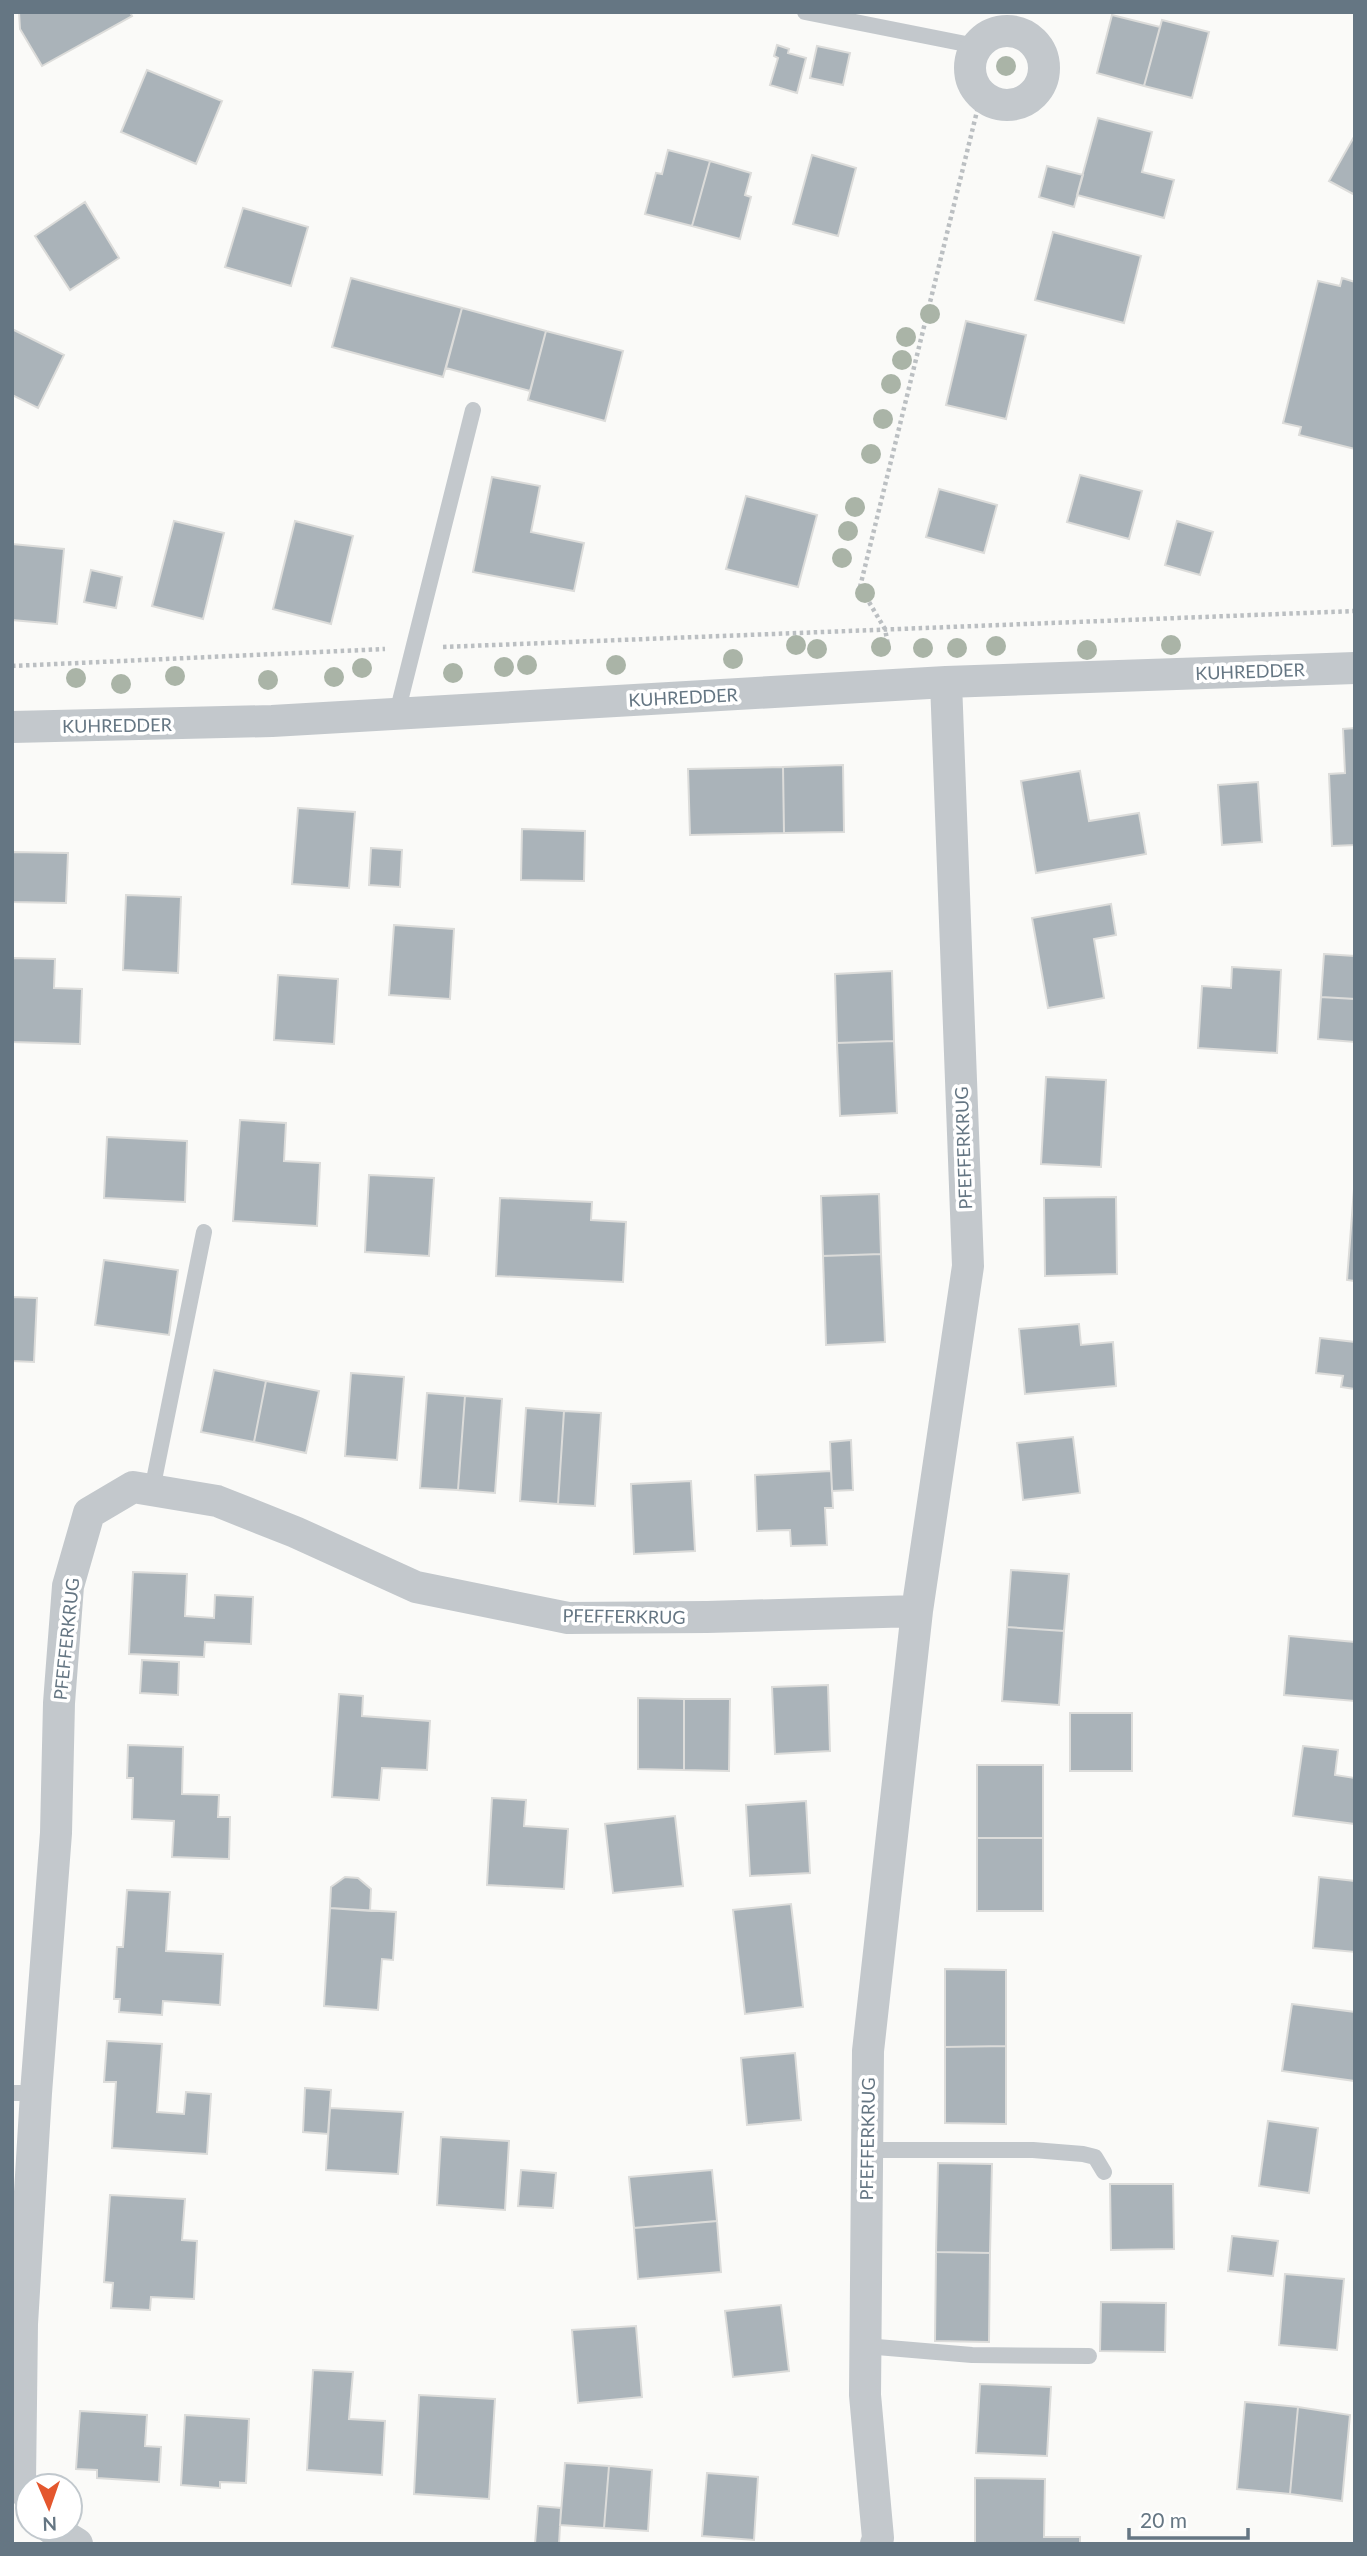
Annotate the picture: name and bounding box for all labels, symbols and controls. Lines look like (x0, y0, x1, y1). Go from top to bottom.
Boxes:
street label: KUHREDDER (1195, 658, 1306, 684)
street label: KUHREDDER (628, 683, 739, 711)
street label: KUHREDDER (62, 713, 173, 737)
street label: PFEFFERKRUG (950, 1086, 976, 1210)
street label: PFEFFERKRUG (49, 1577, 83, 1701)
street label: PFEFFERKRUG (562, 1604, 686, 1628)
street label: PFEFFERKRUG (855, 2077, 879, 2201)
north arrow (14, 2472, 84, 2542)
scale bar (1129, 2496, 1248, 2540)
text: 20 m (1140, 2507, 1187, 2532)
text: N (42, 2513, 57, 2536)

